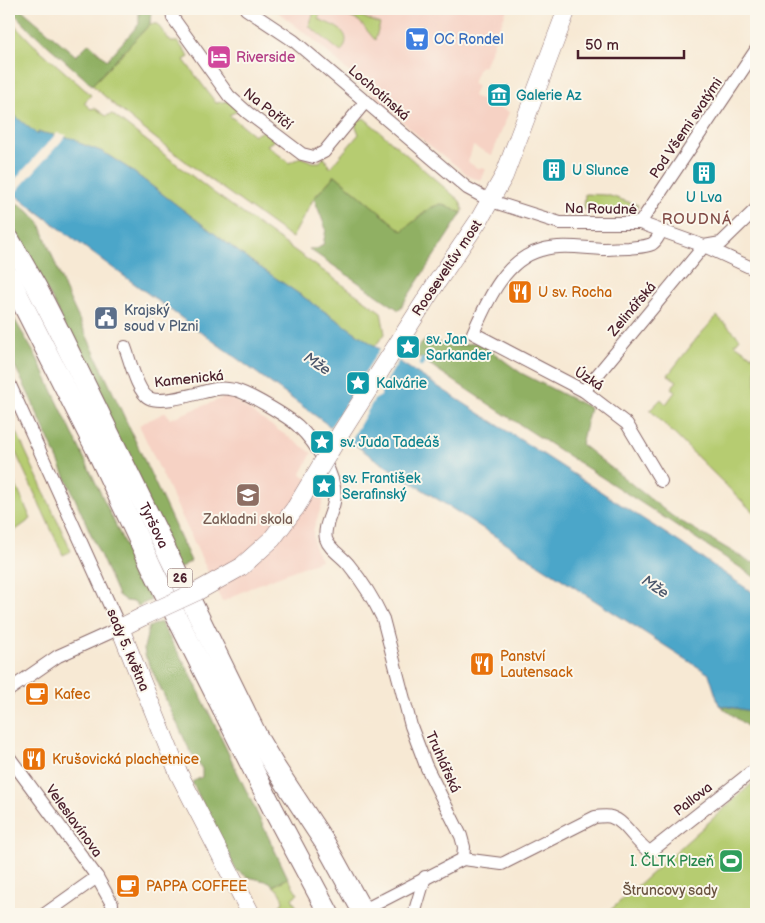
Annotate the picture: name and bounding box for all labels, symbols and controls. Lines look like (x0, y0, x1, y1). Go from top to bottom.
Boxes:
supermarket icon: OC Rondel (404, 26, 430, 52)
scale bar (578, 28, 684, 60)
place label: OC Rondel (434, 31, 504, 48)
text: 50 m (585, 36, 619, 55)
hotel icon: Riverside (206, 44, 232, 70)
place label: Riverside (236, 49, 295, 66)
street label: Lochotínská (345, 62, 413, 124)
street label: Pod Všemi svatými (646, 74, 726, 182)
museum icon: Galerie Az (486, 82, 512, 108)
street label: Na Poříčí (240, 85, 296, 134)
place label: Galerie Az (516, 87, 582, 104)
building icon: U Slunce (541, 157, 567, 183)
building icon: U Lva (691, 160, 717, 186)
place label: U Slunce (572, 162, 629, 179)
place label: U Lva (686, 189, 722, 206)
street label: Na Roudné (565, 200, 638, 218)
district label: ROUDNÁ (662, 210, 732, 229)
street label: Rooseveltův most (409, 216, 486, 319)
street label: Zelinářská (604, 278, 660, 340)
restaurant icon: U sv. Rocha (507, 279, 533, 305)
place label: U sv. Rocha (538, 284, 612, 301)
place label: Krajský soud v Plzni (124, 302, 199, 335)
public building icon: Krajský soud v Plzni (93, 305, 119, 331)
place label: sv. Jan Sarkander (426, 331, 492, 364)
place icon: sv. Jan Sarkander (395, 334, 421, 360)
water label: Mže (300, 348, 334, 380)
street label: Úzká (571, 363, 607, 394)
street label: Kamenická (153, 367, 225, 391)
place icon: Kalvárie (345, 370, 371, 396)
place label: Kalvárie (376, 375, 427, 392)
place icon: sv. Juda Tadeáš (309, 429, 335, 455)
place label: sv. Juda Tadeáš (340, 434, 440, 451)
place label: sv. František Serafinský (342, 470, 421, 503)
place icon: sv. František Serafinský (311, 473, 337, 499)
school or university icon: Zakladni skola (235, 482, 261, 508)
street label: Tyršova (136, 500, 172, 551)
place label: Zakladni skola (202, 511, 293, 528)
road number: 26 (168, 568, 192, 588)
water label: Mže (638, 571, 672, 603)
street label: sady 5. května (103, 606, 153, 694)
place label: Panství Lautensack (500, 648, 573, 681)
restaurant icon: Panství Lautensack (469, 651, 495, 677)
cafe icon: Kafec (24, 681, 50, 707)
place label: Kafec (54, 686, 90, 703)
street label: Truhlářská (422, 729, 464, 795)
restaurant icon: Krušovická plachetnice (21, 746, 47, 772)
place label: Krušovická plachetnice (52, 751, 199, 768)
street label: Pallova (670, 779, 716, 819)
street label: Veleslavínova (42, 781, 106, 861)
sports icon: I. ČLTK Plzeň (718, 848, 744, 874)
place label: I. ČLTK Plzeň (630, 852, 714, 870)
cafe icon: PAPPA COFFEE (115, 873, 141, 899)
place label: PAPPA COFFEE (146, 878, 247, 895)
park label: Štruncovy sady (622, 881, 718, 899)

